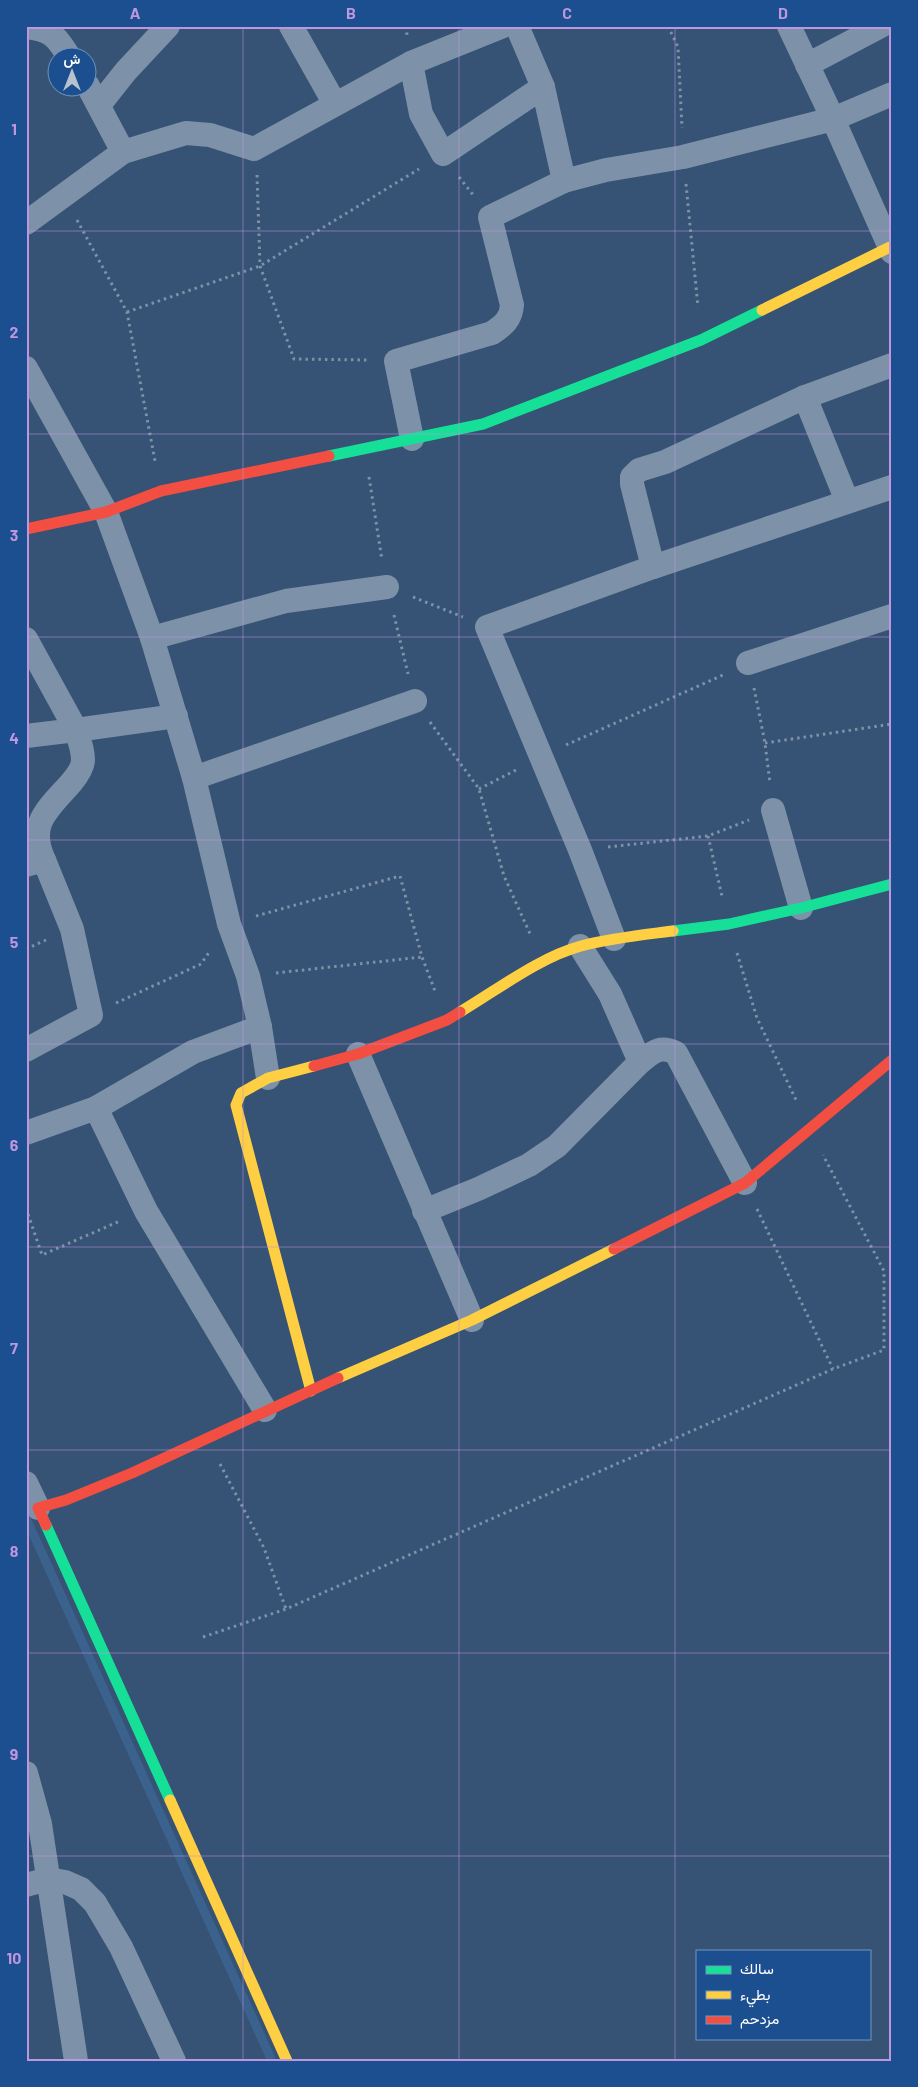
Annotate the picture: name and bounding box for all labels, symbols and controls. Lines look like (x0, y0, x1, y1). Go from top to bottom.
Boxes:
text: A (130, 3, 141, 22)
text: B (346, 3, 356, 22)
text: C (562, 3, 572, 22)
text: D (778, 3, 788, 22)
north arrow (48, 48, 98, 98)
text: ش (64, 50, 81, 68)
text: 1 (11, 119, 17, 138)
text: 2 (10, 322, 19, 341)
text: 3 (10, 525, 18, 544)
text: 4 (9, 728, 19, 747)
text: 5 (10, 932, 19, 951)
text: 6 (10, 1135, 19, 1154)
text: 7 (10, 1338, 18, 1357)
text: 8 (10, 1541, 19, 1560)
text: 9 (10, 1744, 18, 1763)
text: 10 (7, 1948, 21, 1967)
legend (696, 1950, 870, 2040)
text: سالك (740, 1959, 774, 1977)
text: بطيء (740, 1985, 770, 2008)
text: مزدحم (740, 2009, 779, 2029)

